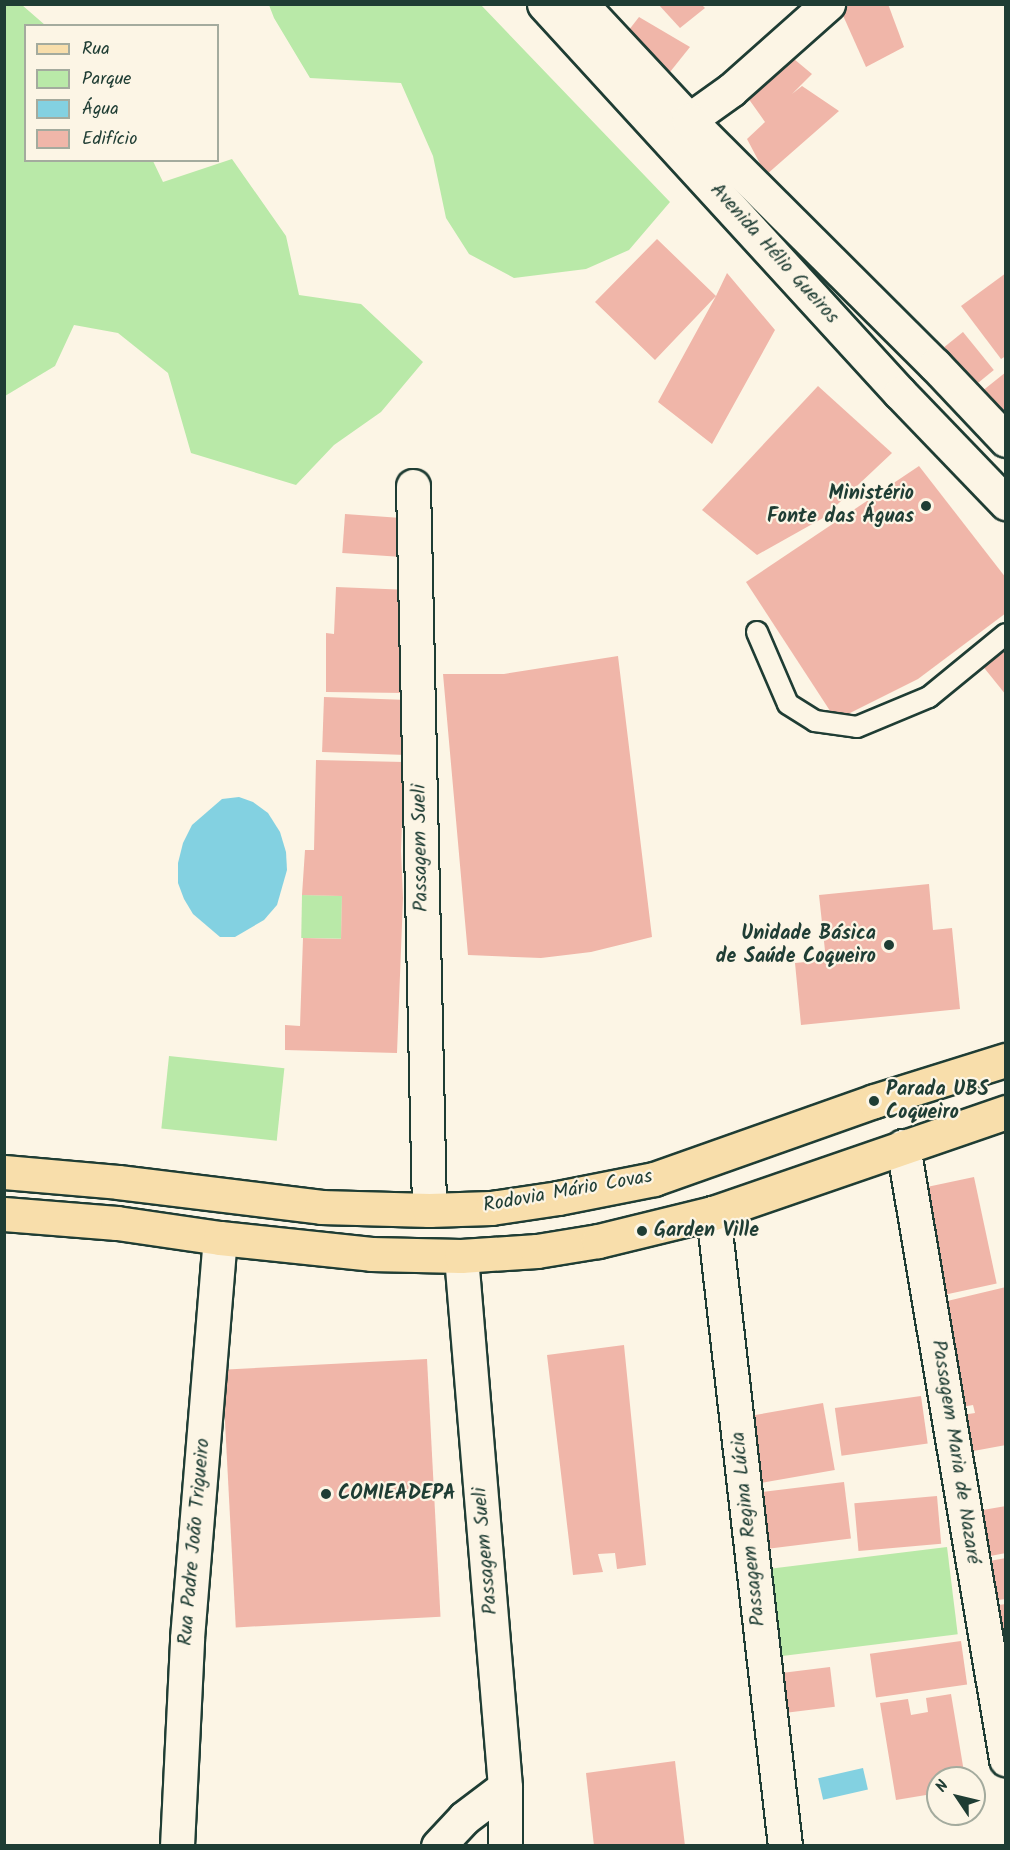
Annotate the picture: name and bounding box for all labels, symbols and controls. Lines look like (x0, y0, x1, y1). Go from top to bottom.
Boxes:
legend (24, 24, 219, 162)
text: Rua (82, 35, 110, 64)
text: Parque (82, 65, 131, 94)
text: Água (82, 95, 119, 124)
text: Edifício (82, 125, 137, 154)
street label: Avenida Hélio Gueiros (704, 179, 844, 329)
place label: Ministério Fonte das Águas (767, 482, 914, 529)
marker: Ministério Fonte das Águas (919, 499, 933, 513)
street label: Passagem Sueli (408, 784, 434, 912)
place label: Unidade Básica de Saúde Coqueiro (716, 922, 876, 969)
marker: Unidade Básica de Saúde Coqueiro (880, 936, 898, 954)
place label: Parada UBS Coqueiro (886, 1078, 989, 1125)
marker: Parada UBS Coqueiro (867, 1094, 881, 1108)
street label: Rodovia Mário Covas (481, 1165, 655, 1219)
place label: Garden Ville (654, 1219, 759, 1243)
marker: Garden Ville (635, 1224, 649, 1238)
street label: Passagem Maria de Nazaré (925, 1338, 985, 1566)
street label: Passagem Regina Lúcia (727, 1430, 771, 1628)
street label: Rua Padre João Trigueiro (174, 1437, 216, 1647)
place label: COMIEADEPA (338, 1482, 456, 1506)
street label: Passagem Sueli (468, 1486, 504, 1616)
marker: COMIEADEPA (319, 1487, 333, 1501)
north arrow (926, 1766, 986, 1826)
text: N (929, 1775, 956, 1798)

